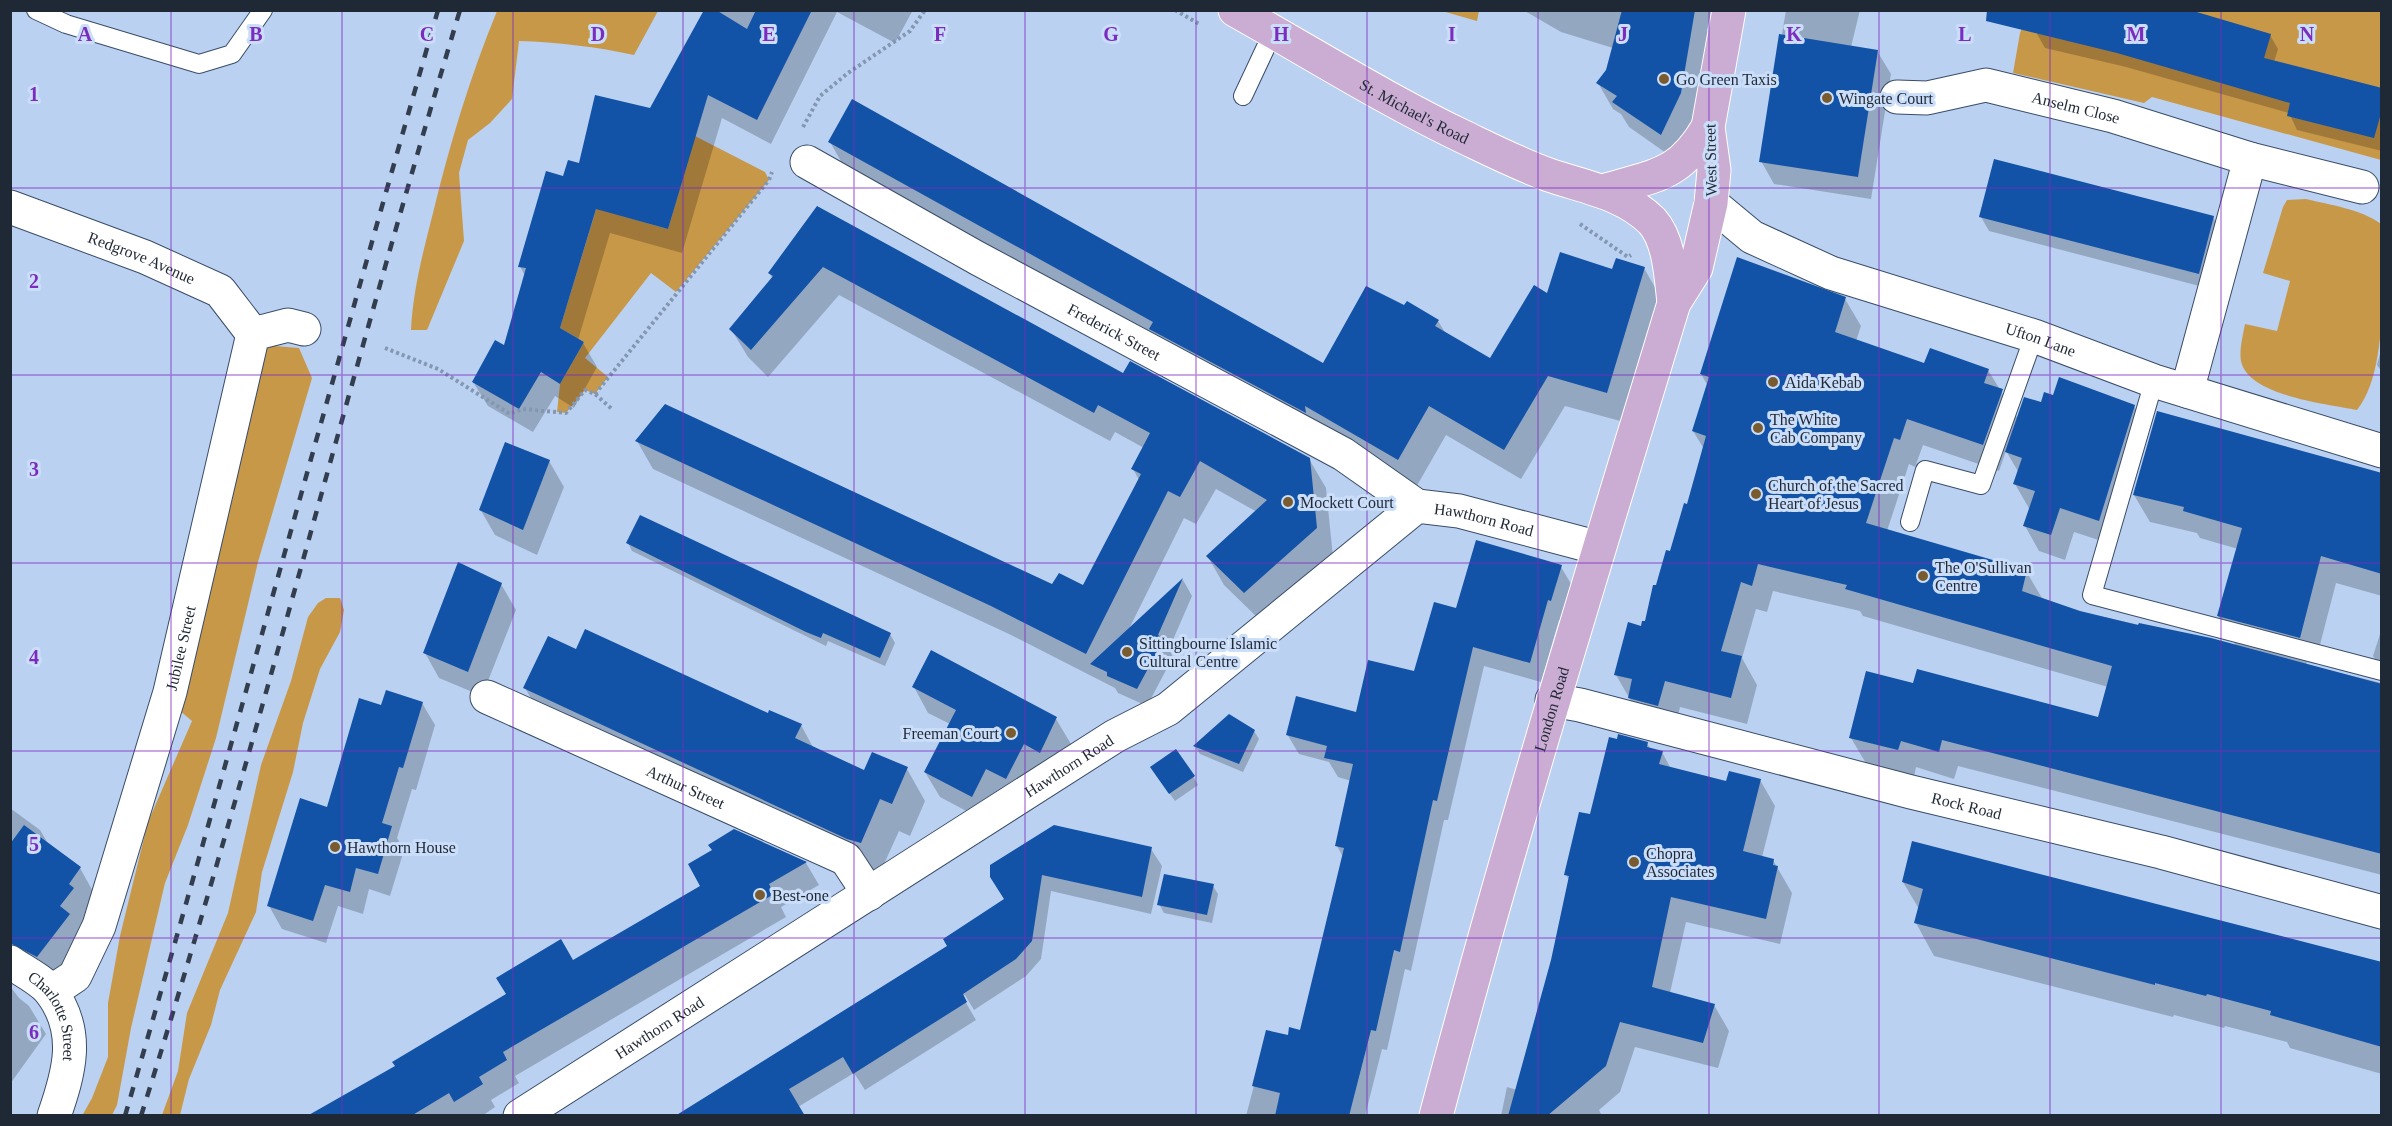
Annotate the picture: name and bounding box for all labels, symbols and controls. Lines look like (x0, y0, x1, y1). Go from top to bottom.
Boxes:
text: A (78, 23, 93, 45)
text: B (249, 23, 263, 45)
text: C (420, 23, 434, 45)
text: D (591, 23, 605, 45)
text: E (762, 23, 776, 45)
text: F (934, 23, 946, 45)
text: G (1103, 23, 1119, 45)
text: H (1273, 23, 1289, 45)
text: I (1448, 23, 1456, 45)
text: J (1618, 23, 1628, 45)
text: K (1786, 23, 1802, 45)
text: L (1958, 23, 1972, 45)
text: M (2127, 23, 2146, 45)
text: N (2300, 23, 2315, 45)
place label: Go Green Taxis (1676, 71, 1777, 88)
marker: Go Green Taxis (1657, 72, 1671, 86)
street label: St. Michael's Road (1357, 76, 1471, 147)
text: 1 (29, 83, 39, 105)
street label: Anselm Close (2030, 88, 2122, 127)
place label: Wingate Court (1839, 90, 1934, 108)
marker: Wingate Court (1820, 91, 1834, 105)
street label: West Street (1701, 123, 1720, 197)
street label: Redgrove Avenue (86, 229, 197, 287)
text: 2 (29, 270, 39, 292)
street label: Frederick Street (1065, 300, 1164, 364)
street label: Ufton Lane (2003, 320, 2078, 360)
place label: Aida Kebab (1785, 374, 1862, 391)
marker: Aida Kebab (1766, 375, 1780, 389)
place label: The White Cab Company (1770, 411, 1862, 447)
marker: The White Cab Company (1751, 421, 1765, 435)
text: 3 (29, 458, 39, 480)
place label: Church of the Sacred Heart of Jesus (1768, 477, 1904, 512)
marker: Church of the Sacred Heart of Jesus (1749, 487, 1763, 501)
place label: Mockett Court (1300, 494, 1394, 511)
marker: Mockett Court (1281, 495, 1295, 509)
street label: Hawthorn Road (1433, 500, 1535, 539)
place label: The O'Sullivan Centre (1935, 559, 2032, 594)
marker: The O'Sullivan Centre (1916, 569, 1930, 583)
street label: Jubilee Street (163, 603, 199, 692)
place label: Sittingbourne Islamic Cultural Centre (1139, 635, 1277, 670)
marker: Sittingbourne Islamic Cultural Centre (1120, 645, 1134, 659)
text: 4 (29, 646, 39, 668)
street label: London Road (1531, 665, 1572, 753)
place label: Freeman Court (903, 725, 1000, 742)
marker: Freeman Court (1004, 726, 1018, 740)
street label: Hawthorn Road (1021, 731, 1116, 801)
street label: Arthur Street (644, 762, 728, 812)
street label: Rock Road (1930, 789, 2003, 822)
text: 5 (29, 833, 39, 855)
place label: Hawthorn House (347, 839, 456, 856)
marker: Hawthorn House (328, 840, 342, 854)
place label: Chopra Associates (1646, 845, 1714, 880)
marker: Chopra Associates (1627, 855, 1641, 869)
place label: Best-one (772, 887, 829, 904)
marker: Best-one (753, 888, 767, 902)
street label: Charlotte Street (25, 968, 78, 1063)
street label: Hawthorn Road (612, 993, 707, 1062)
text: 6 (29, 1021, 39, 1043)

